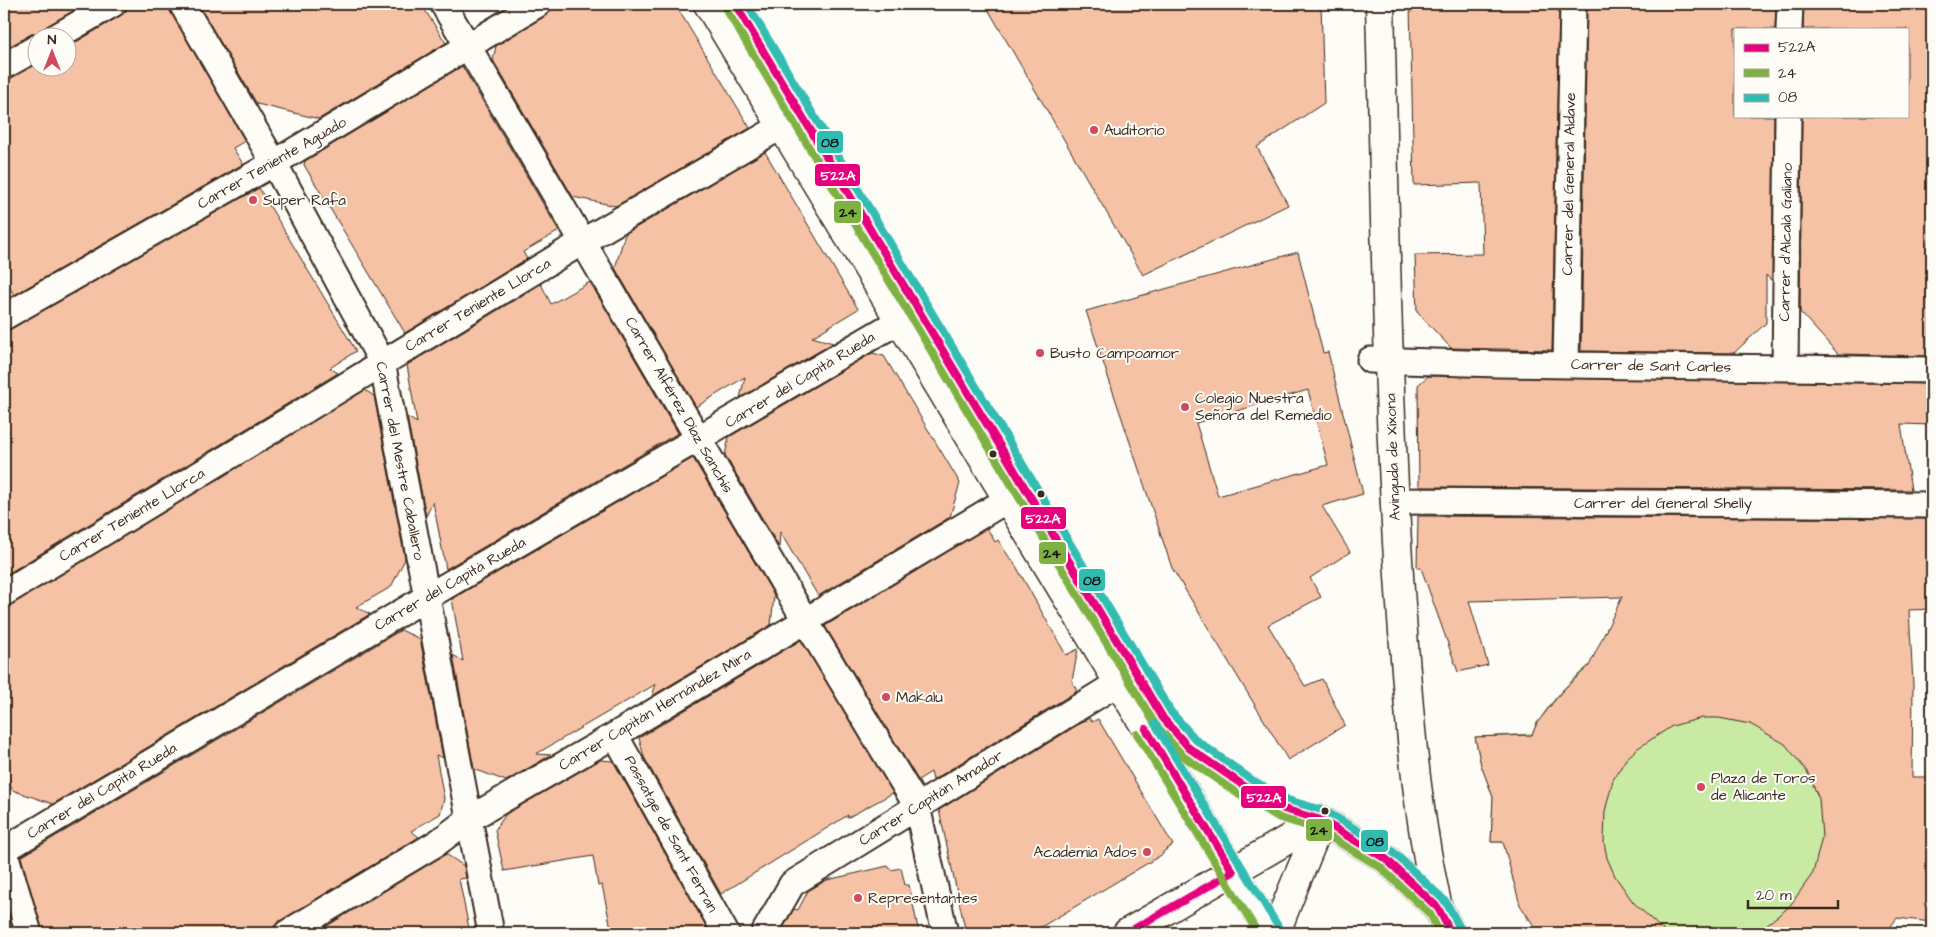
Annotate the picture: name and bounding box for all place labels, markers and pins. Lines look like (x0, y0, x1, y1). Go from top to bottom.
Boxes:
place label: Auditorio (1104, 120, 1165, 141)
marker: Auditorio (1088, 124, 1100, 136)
place label: Super Rafa (263, 190, 346, 211)
marker: Super Rafa (247, 194, 259, 206)
place label: Busto Campoamor (1050, 343, 1179, 364)
marker: Busto Campoamor (1034, 347, 1046, 359)
place label: Colegio Nuestra Señora del Remedio (1195, 388, 1332, 426)
marker: Colegio Nuestra Señora del Remedio (1179, 401, 1191, 413)
unlabelled marker (988, 449, 998, 459)
unlabelled marker (1036, 489, 1046, 499)
place label: Makalu (896, 687, 943, 708)
marker: Makalu (880, 691, 892, 703)
place label: Plaza de Toros de Alicante (1711, 768, 1816, 806)
marker: Plaza de Toros de Alicante (1695, 781, 1707, 793)
unlabelled marker (1320, 806, 1330, 816)
place label: Academia Ados (1034, 842, 1137, 863)
marker: Academia Ados (1141, 846, 1153, 858)
place label: Representantes (868, 888, 978, 909)
marker: Representantes (852, 892, 864, 904)

